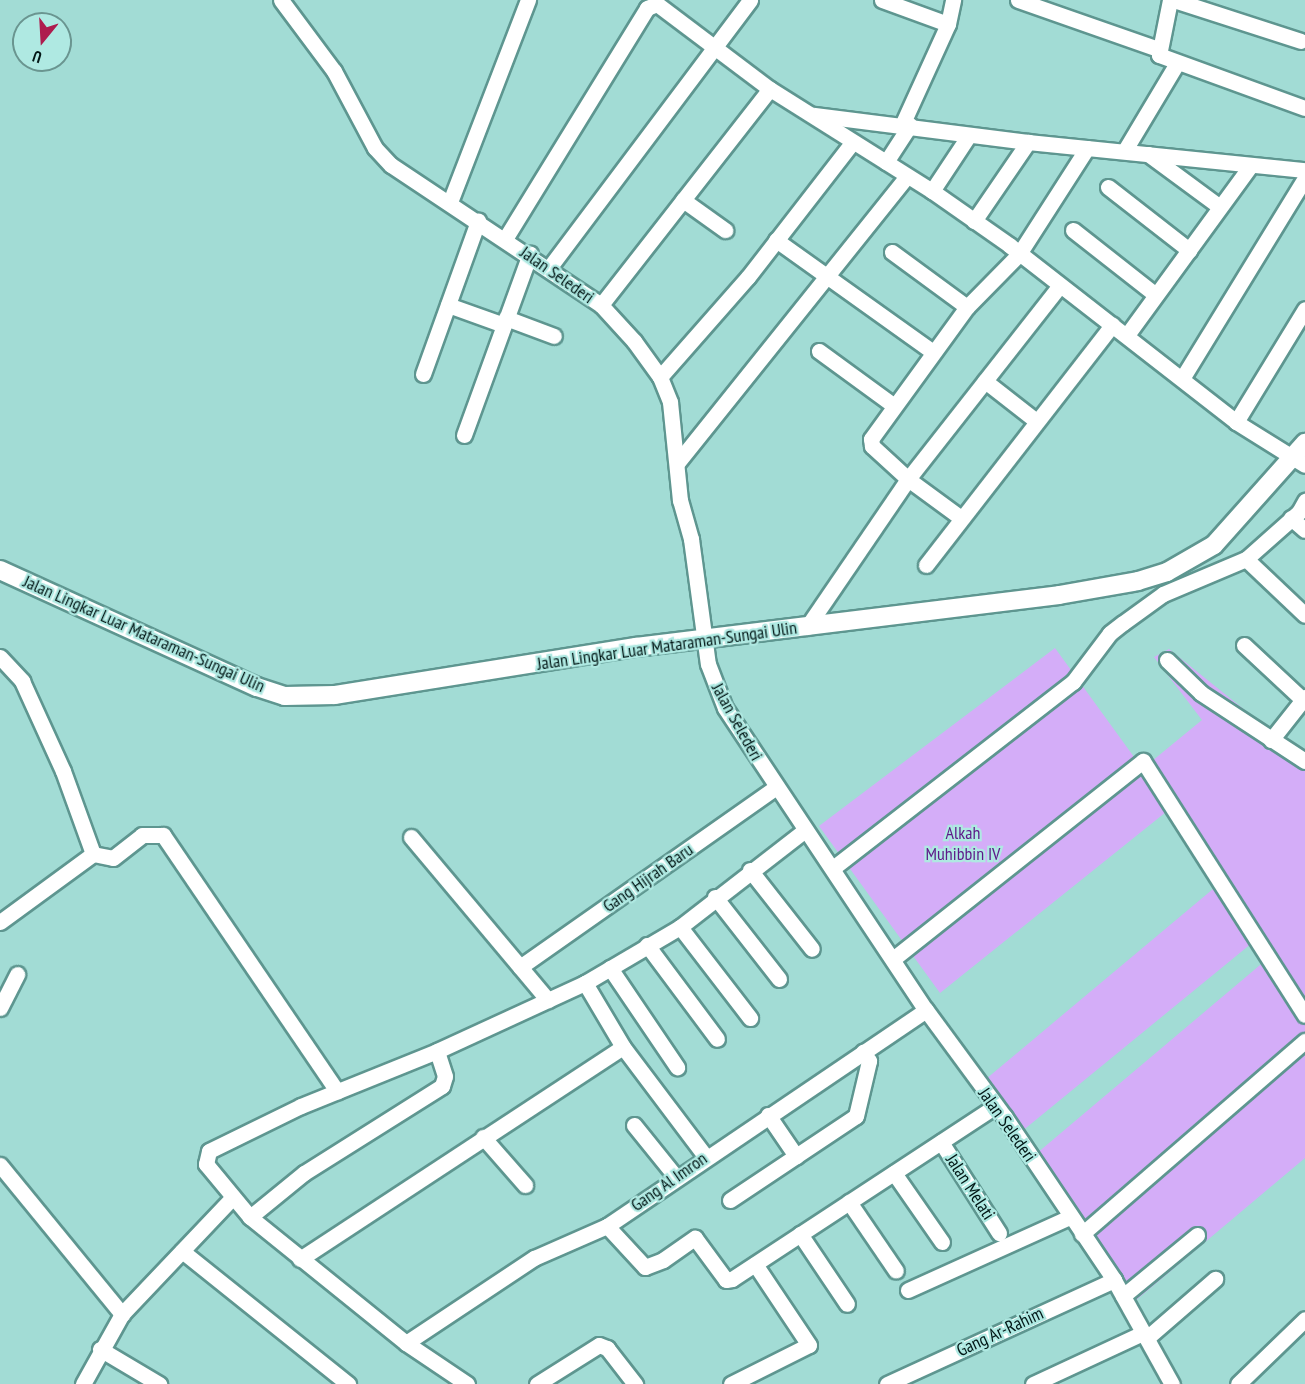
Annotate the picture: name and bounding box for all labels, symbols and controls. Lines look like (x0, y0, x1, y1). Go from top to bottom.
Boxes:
north arrow (12, 12, 72, 72)
text: U (30, 46, 44, 68)
street label: Jalan Selederi (516, 242, 598, 308)
street label: Jalan Lingkar Luar Mataraman-Sungai Ulin (20, 571, 268, 697)
street label: Jalan Lingkar Luar Mataraman-Sungai Ulin (536, 617, 798, 675)
street label: Jalan Selederi (707, 679, 767, 765)
park label: Alkah Muhibbin IV (926, 823, 1000, 866)
street label: Gang Hijrah Baru (599, 839, 697, 917)
street label: Jalan Selederi (974, 1084, 1040, 1166)
street label: Gang Al Imron (627, 1148, 711, 1216)
street label: Jalan Melati (941, 1150, 999, 1224)
street label: Gang Ar-Rahim (953, 1302, 1047, 1362)

